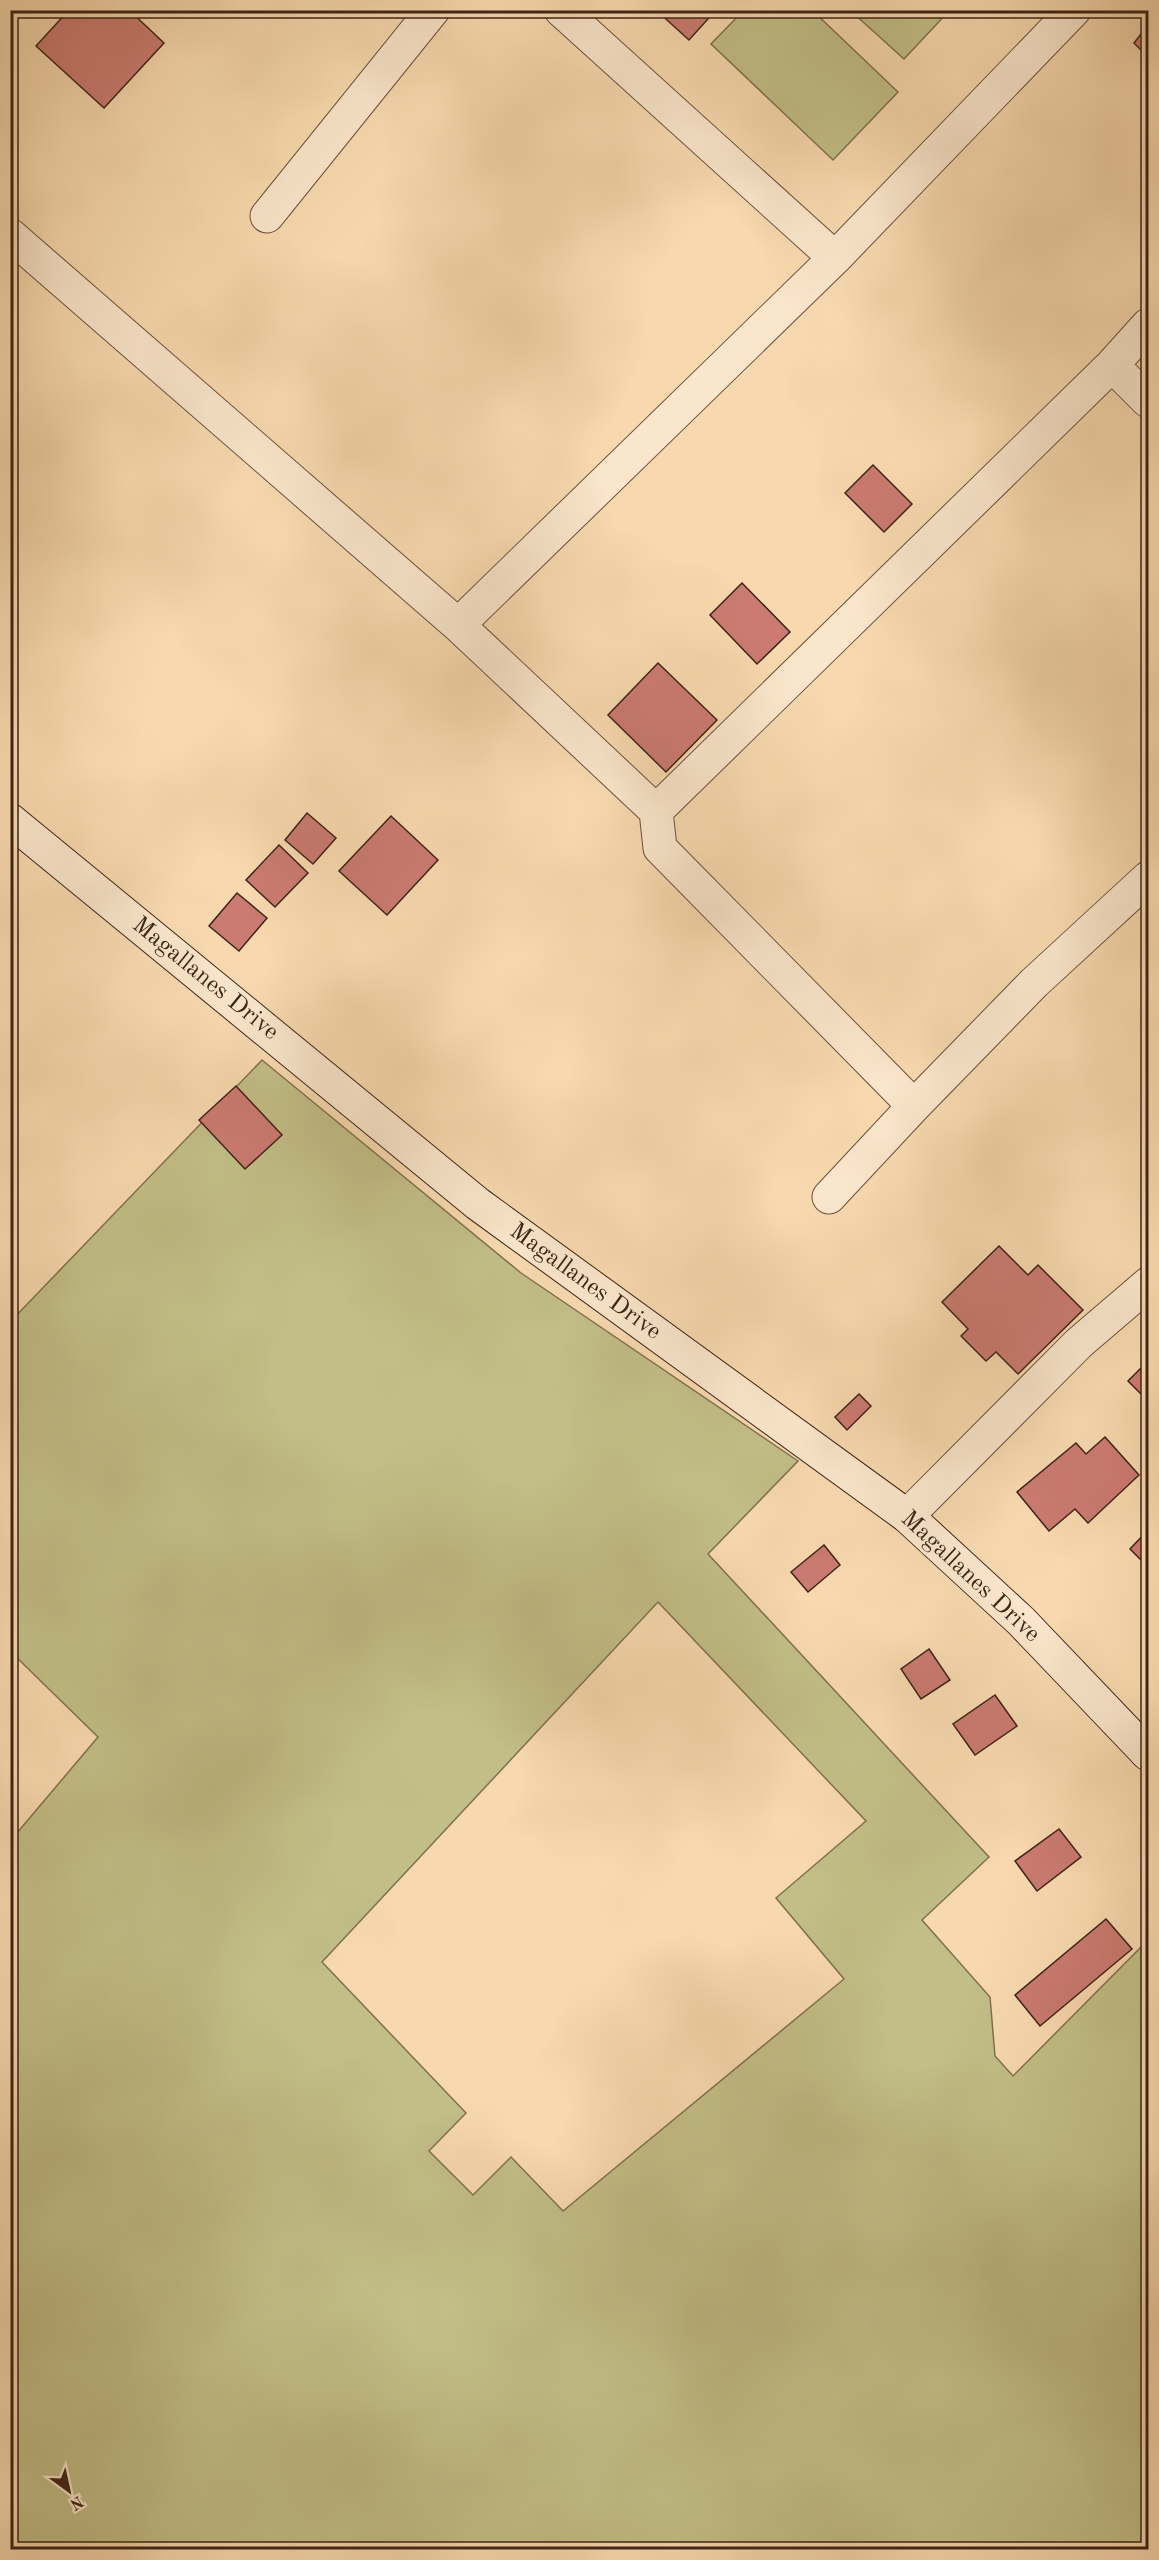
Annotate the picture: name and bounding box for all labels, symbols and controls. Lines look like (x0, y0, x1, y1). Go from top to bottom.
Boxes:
street label: Magallanes Drive (127, 913, 283, 1045)
street label: Magallanes Drive (505, 1219, 665, 1345)
street label: Magallanes Drive (896, 1507, 1044, 1647)
north arrow (39, 2461, 99, 2521)
text: N (66, 2492, 86, 2512)

